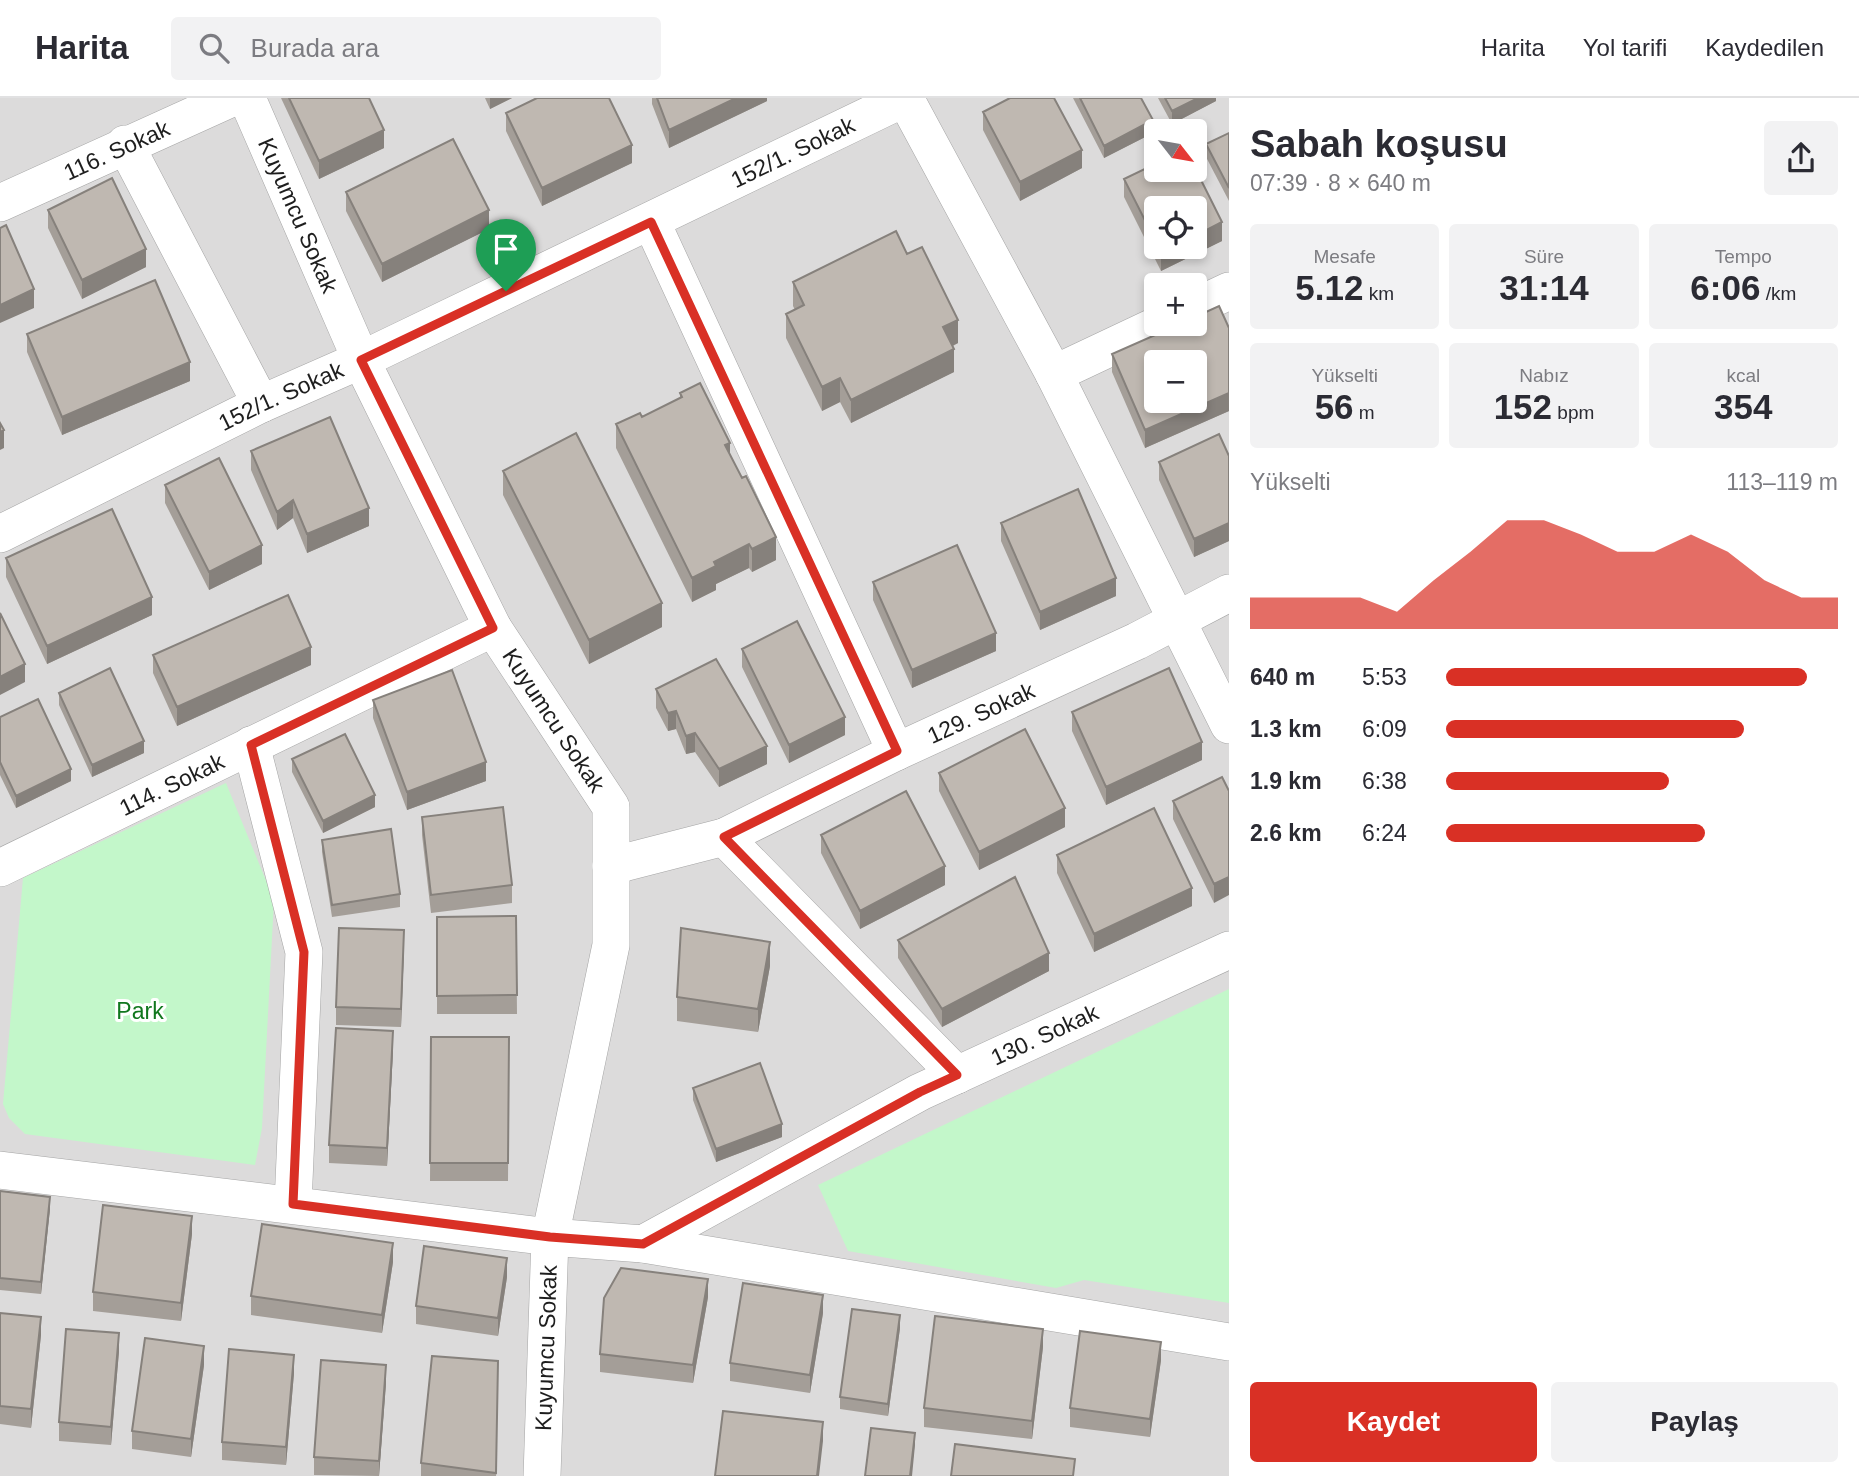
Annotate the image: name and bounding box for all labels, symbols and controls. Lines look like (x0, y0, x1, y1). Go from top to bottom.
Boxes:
search box (171, 17, 661, 80)
text: Harita (35, 29, 129, 66)
icon: search (195, 29, 233, 67)
text: Burada ara (251, 33, 379, 63)
text: Harita (1481, 34, 1545, 61)
text: Yol tarifi (1583, 34, 1667, 61)
text: Kaydedilen (1705, 34, 1824, 61)
street label: 152/1. Sokak (727, 111, 859, 193)
street label: 116. Sokak (60, 115, 174, 185)
north arrow (1144, 119, 1208, 182)
map controls (1144, 119, 1207, 413)
button: share (1764, 121, 1838, 195)
text: Sabah koşusu (1250, 123, 1508, 165)
street label: Kuyumcu Sokak (253, 134, 343, 297)
text: 07:39 · 8 × 640 m (1250, 170, 1431, 196)
button: locate (1144, 196, 1207, 259)
pin (476, 219, 536, 291)
icon: arrive (487, 230, 525, 268)
text: Mesafe (1314, 246, 1376, 267)
text: Süre (1524, 246, 1564, 267)
text: Tempo (1715, 246, 1772, 267)
text: 5.12 (1295, 268, 1363, 307)
text: 31:14 (1499, 268, 1589, 307)
text: 6:06 (1690, 268, 1760, 307)
button: + (1144, 273, 1207, 336)
text: km (1363, 283, 1394, 304)
text: /km (1760, 283, 1796, 304)
button: − (1144, 350, 1207, 413)
street label: 152/1. Sokak (214, 356, 348, 436)
text: Yükselti (1311, 365, 1378, 386)
text: Nabız (1519, 365, 1569, 386)
text: kcal (1726, 365, 1760, 386)
text: 56 (1315, 387, 1354, 426)
text: 152 (1494, 387, 1552, 426)
text: 354 (1714, 387, 1773, 426)
text: m (1354, 402, 1375, 423)
text: bpm (1552, 402, 1594, 423)
text: Yükselti (1250, 469, 1331, 495)
text: 113–119 m (1726, 469, 1838, 495)
street label: Kuyumcu Sokak (497, 644, 611, 797)
text: 640 m (1250, 664, 1315, 690)
text: 5:53 (1362, 664, 1407, 690)
street label: 129. Sokak (923, 677, 1039, 749)
text: 1.3 km (1250, 716, 1322, 742)
text: 6:09 (1362, 716, 1407, 742)
street label: 114. Sokak (115, 748, 229, 821)
text: 1.9 km (1250, 768, 1322, 794)
text: 6:38 (1362, 768, 1407, 794)
text: 2.6 km (1250, 820, 1322, 846)
text: 6:24 (1362, 820, 1407, 846)
park label: Park (116, 998, 164, 1024)
street label: 130. Sokak (987, 999, 1103, 1071)
street label: Kuyumcu Sokak (530, 1264, 562, 1432)
button: Kaydet (1250, 1382, 1537, 1462)
button: Paylaş (1551, 1382, 1838, 1462)

